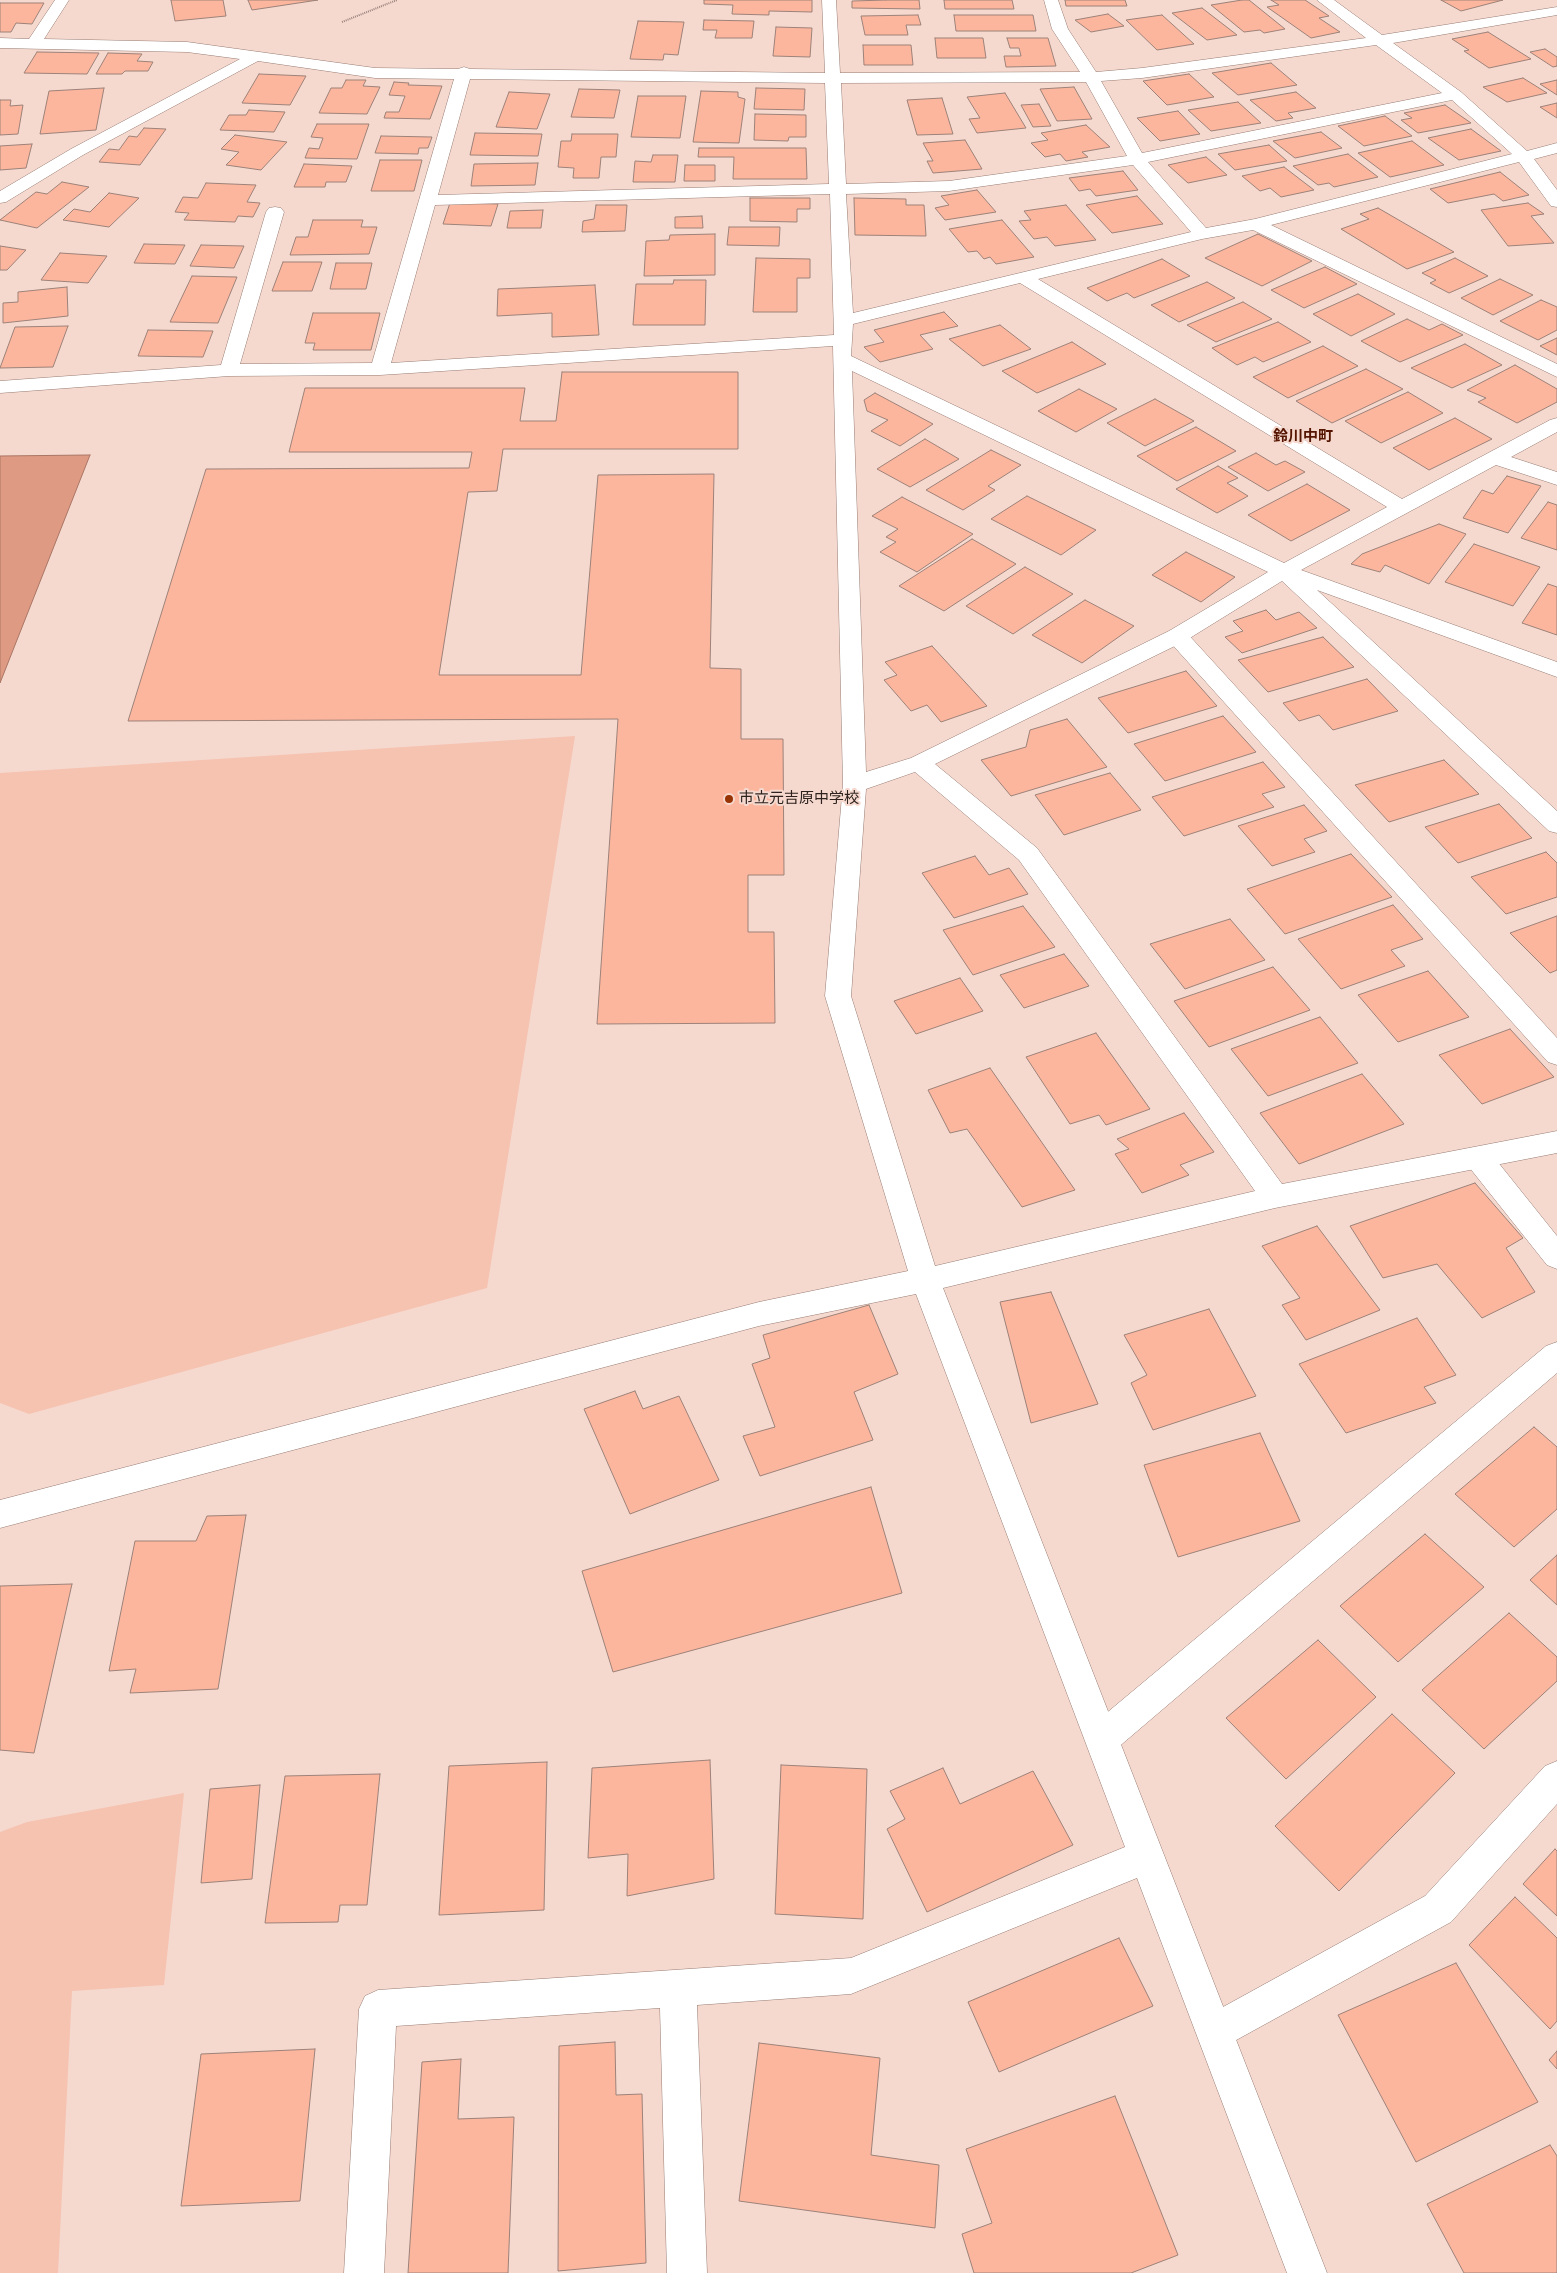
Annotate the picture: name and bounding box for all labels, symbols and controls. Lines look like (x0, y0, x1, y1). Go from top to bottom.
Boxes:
district label: 鈴川中町 (1273, 428, 1333, 446)
place label: 市立元吉原中学校 (739, 790, 859, 808)
marker: 市立元吉原中学校 (723, 793, 735, 805)

